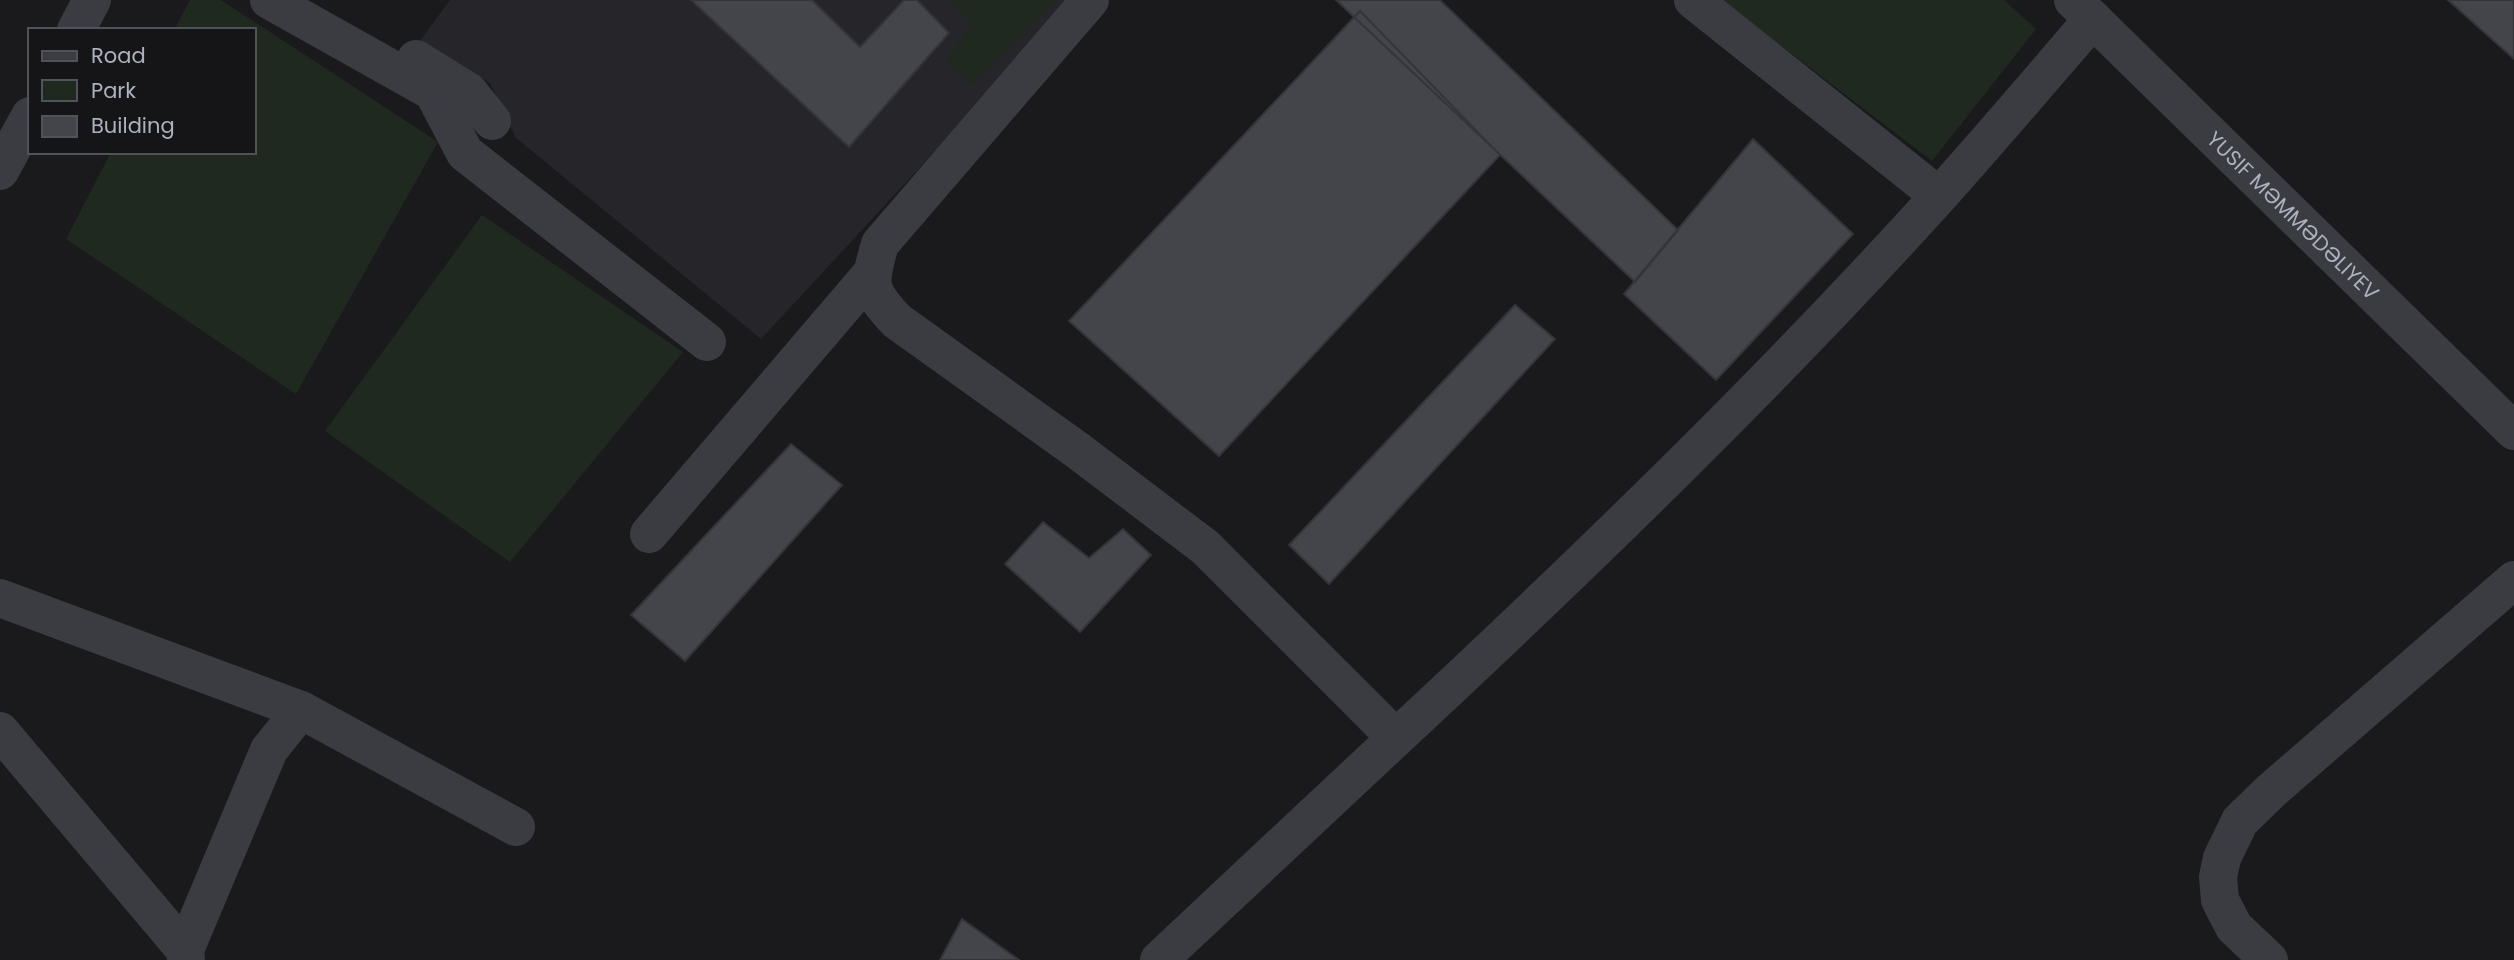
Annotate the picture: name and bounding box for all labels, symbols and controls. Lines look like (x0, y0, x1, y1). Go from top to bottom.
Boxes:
legend (28, 28, 256, 154)
text: Road (91, 41, 146, 70)
text: Park (91, 76, 136, 105)
text: Building (91, 111, 175, 140)
street label: YUSIF MƏMMƏDƏLIYEV (2201, 124, 2386, 306)

